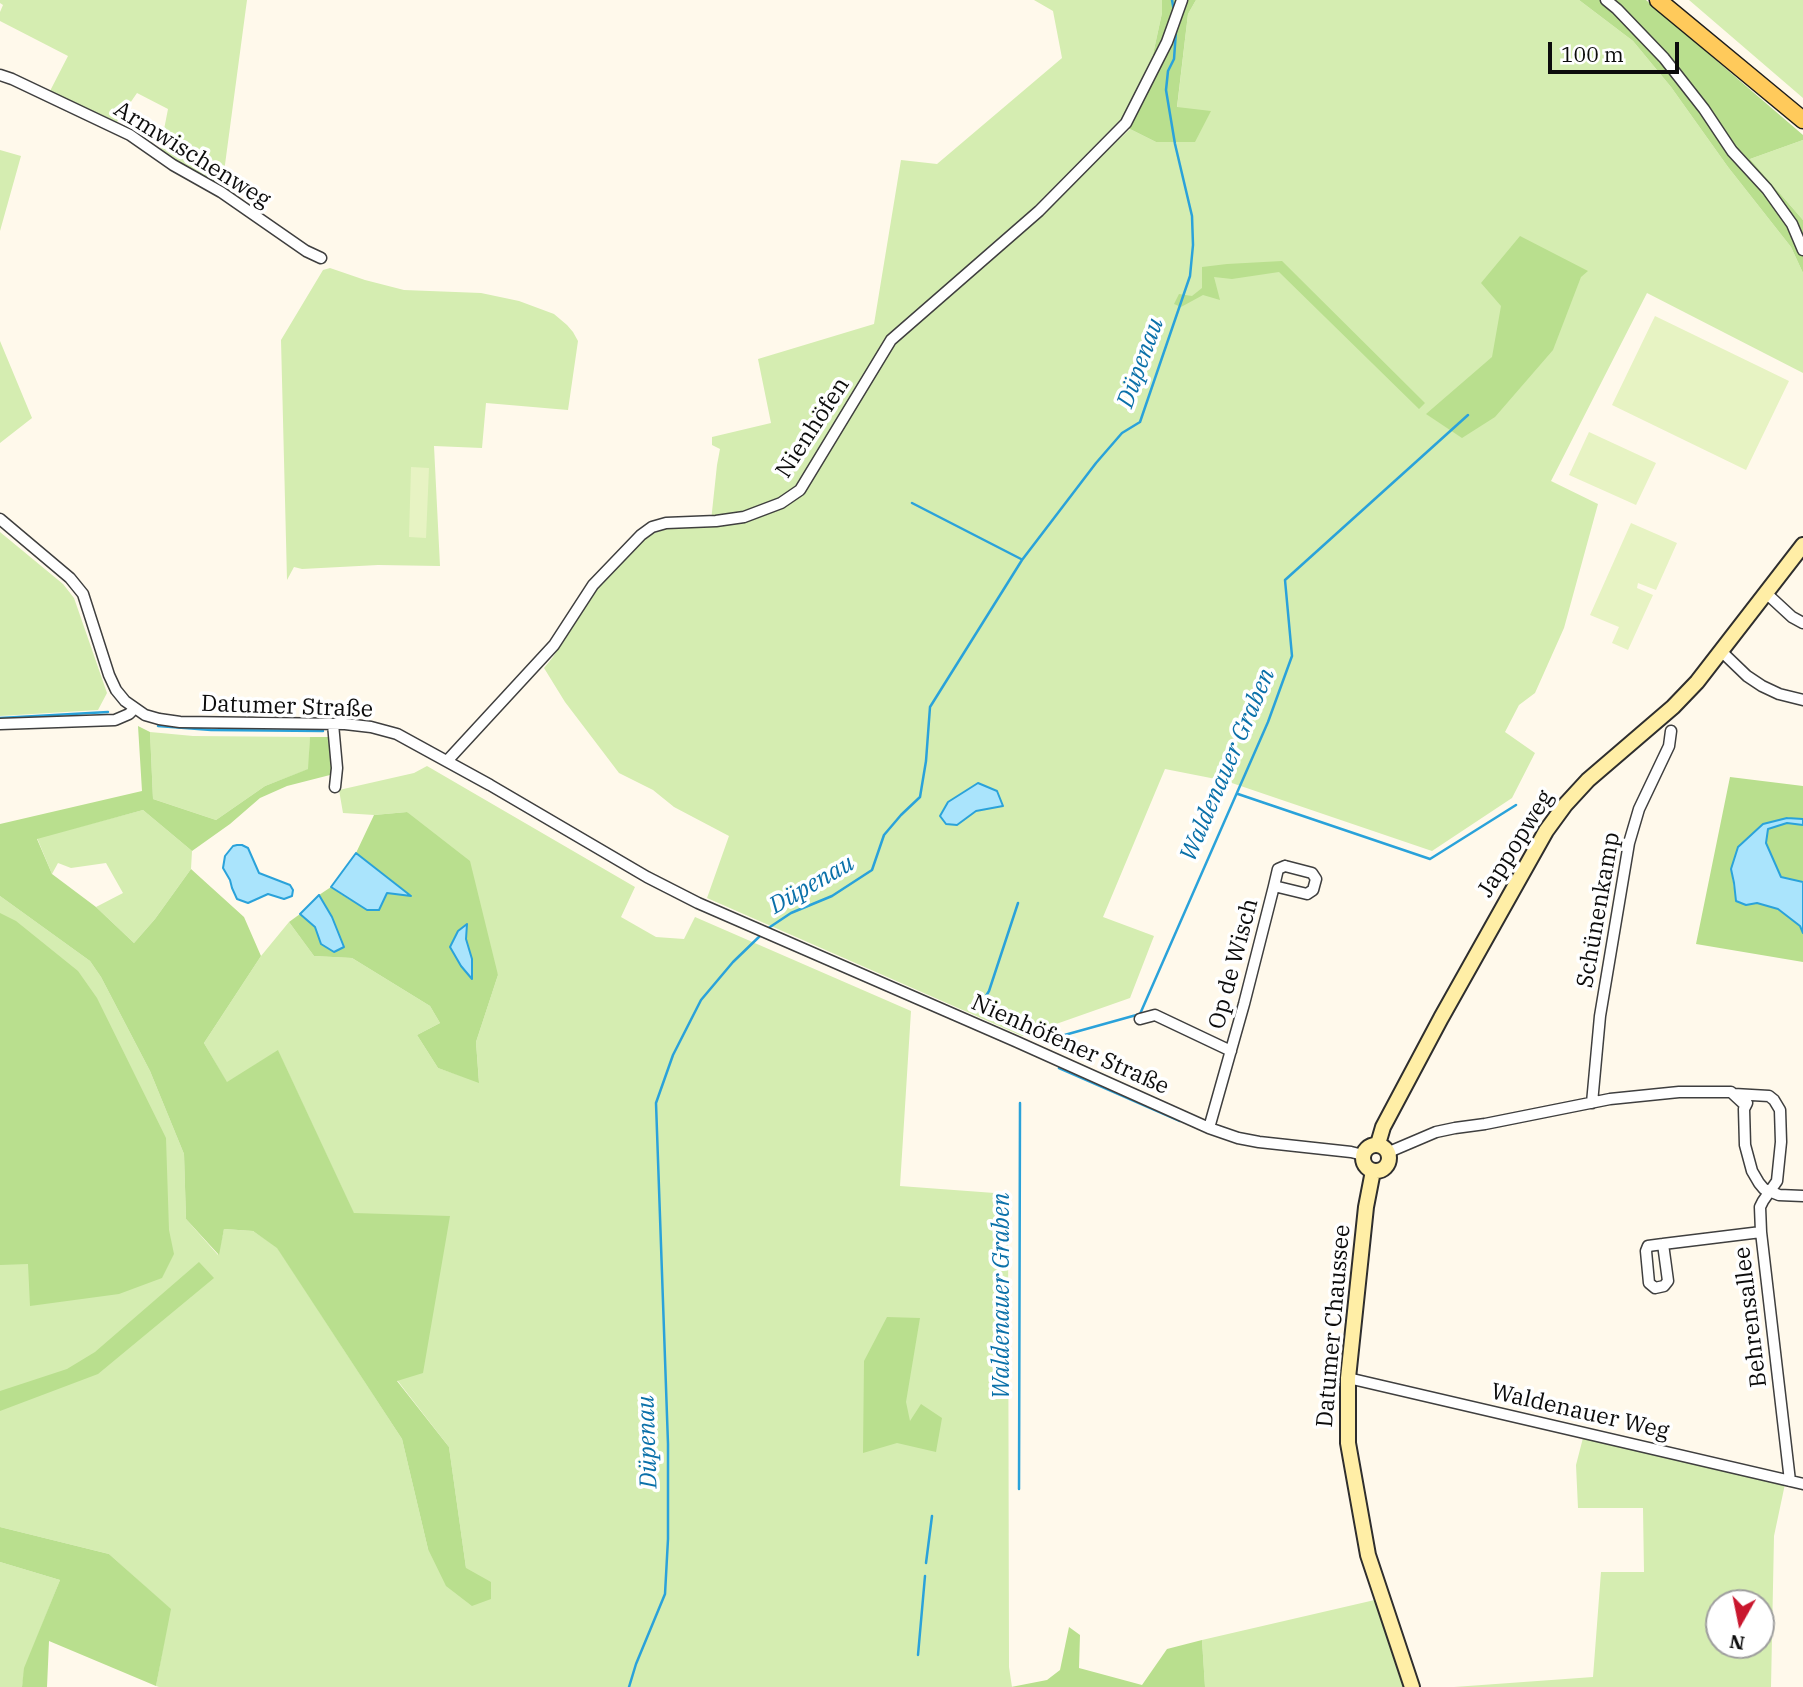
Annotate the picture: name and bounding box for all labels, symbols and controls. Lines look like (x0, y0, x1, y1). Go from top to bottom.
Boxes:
scale bar (1551, 28, 1682, 72)
text: 100 m (1561, 40, 1624, 68)
street label: Armwischenweg (109, 96, 275, 214)
water label: Düpenau (1112, 314, 1170, 412)
street label: Nienhöfen (770, 373, 856, 483)
water label: Waldenauer Graben (1174, 664, 1282, 866)
street label: Datumer Straße (200, 690, 374, 724)
street label: Jappopweg (1472, 785, 1560, 903)
street label: Schünenkamp (1572, 830, 1626, 990)
water label: Düpenau (764, 849, 860, 921)
street label: Op de Wisch (1203, 896, 1265, 1032)
street label: Nienhöfener Straße (967, 989, 1173, 1101)
water label: Waldenauer Graben (988, 1193, 1016, 1399)
street label: Datumer Chaussee (1311, 1223, 1357, 1429)
street label: Behrensallee (1729, 1245, 1773, 1389)
street label: Waldenauer Weg (1488, 1378, 1672, 1446)
water label: Düpenau (632, 1395, 664, 1489)
north arrow (1705, 1589, 1775, 1659)
text: N (1728, 1630, 1746, 1656)

